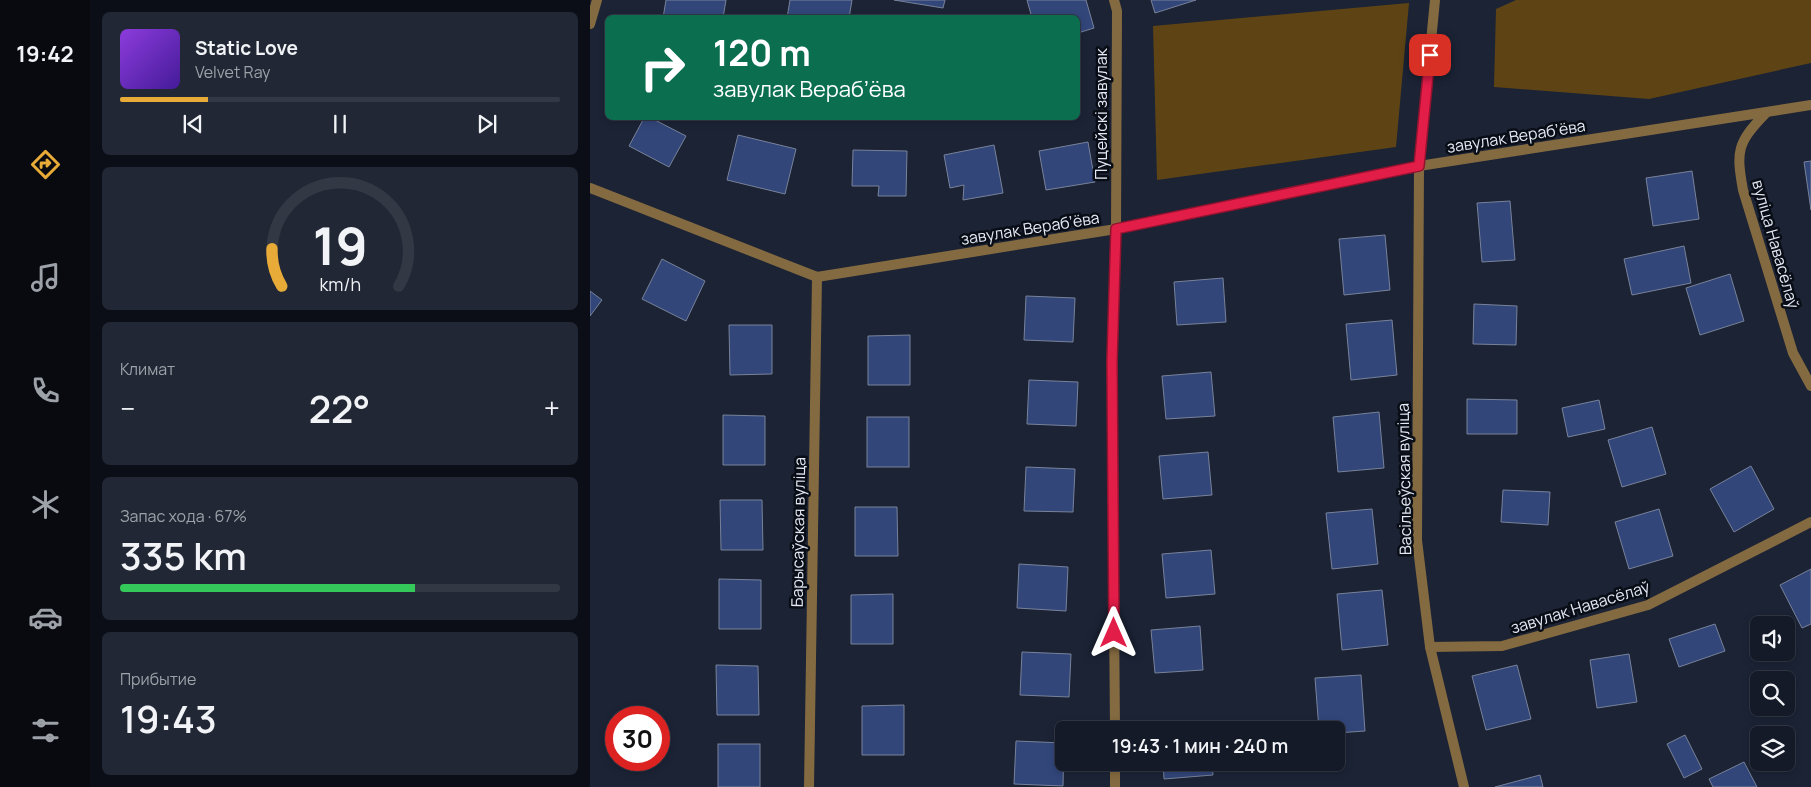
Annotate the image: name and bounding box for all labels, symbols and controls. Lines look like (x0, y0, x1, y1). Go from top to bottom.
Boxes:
text: 120 m (713, 29, 811, 77)
pin (1409, 34, 1451, 76)
text: Static Love (195, 35, 298, 61)
icon: right (630, 35, 695, 100)
text: 19:42 (16, 39, 74, 69)
icon: arrive (1416, 41, 1444, 69)
street label: Пуцейскі завулак (1090, 47, 1112, 180)
text: Velvet Ray (195, 61, 271, 83)
text: завулак Верабʼёва (713, 74, 906, 104)
icon: previous (179, 110, 207, 138)
icon: pause (326, 110, 354, 138)
icon: next (473, 110, 501, 138)
street label: завулак Верабʼёва (1445, 114, 1587, 158)
icon: directions (28, 147, 63, 182)
street label: вуліца Навасёлаў (1747, 177, 1805, 312)
street label: завулак Верабʼёва (959, 206, 1101, 250)
text: 19 (312, 210, 368, 281)
icon: music (28, 260, 63, 295)
text: km/h (319, 272, 361, 296)
text: Климат (120, 358, 175, 380)
icon: phone (28, 373, 63, 408)
text: 22° (309, 382, 370, 434)
text: − (120, 389, 135, 427)
text: + (544, 389, 560, 427)
street label: Васільеўская вуліца (1392, 403, 1416, 555)
street label: Барысаўская вуліца (786, 457, 810, 607)
icon: climate (28, 487, 63, 522)
text: Запас хода · 67% (120, 505, 247, 527)
text: 335 km (120, 529, 247, 581)
street label: завулак Навасёлаў (1508, 575, 1653, 639)
icon: car (28, 600, 63, 635)
position arrow (1087, 606, 1139, 658)
map controls (1750, 616, 1795, 771)
button: sound (1750, 616, 1795, 661)
text: Прибытие (120, 668, 196, 690)
button: search (1750, 671, 1795, 716)
text: 19:43 (120, 692, 217, 744)
speed limit sign: 30 (605, 706, 670, 771)
icon: filters (28, 713, 63, 748)
button: layers (1750, 726, 1795, 771)
text: 19:43 · 1 мин · 240 m (1112, 733, 1288, 759)

